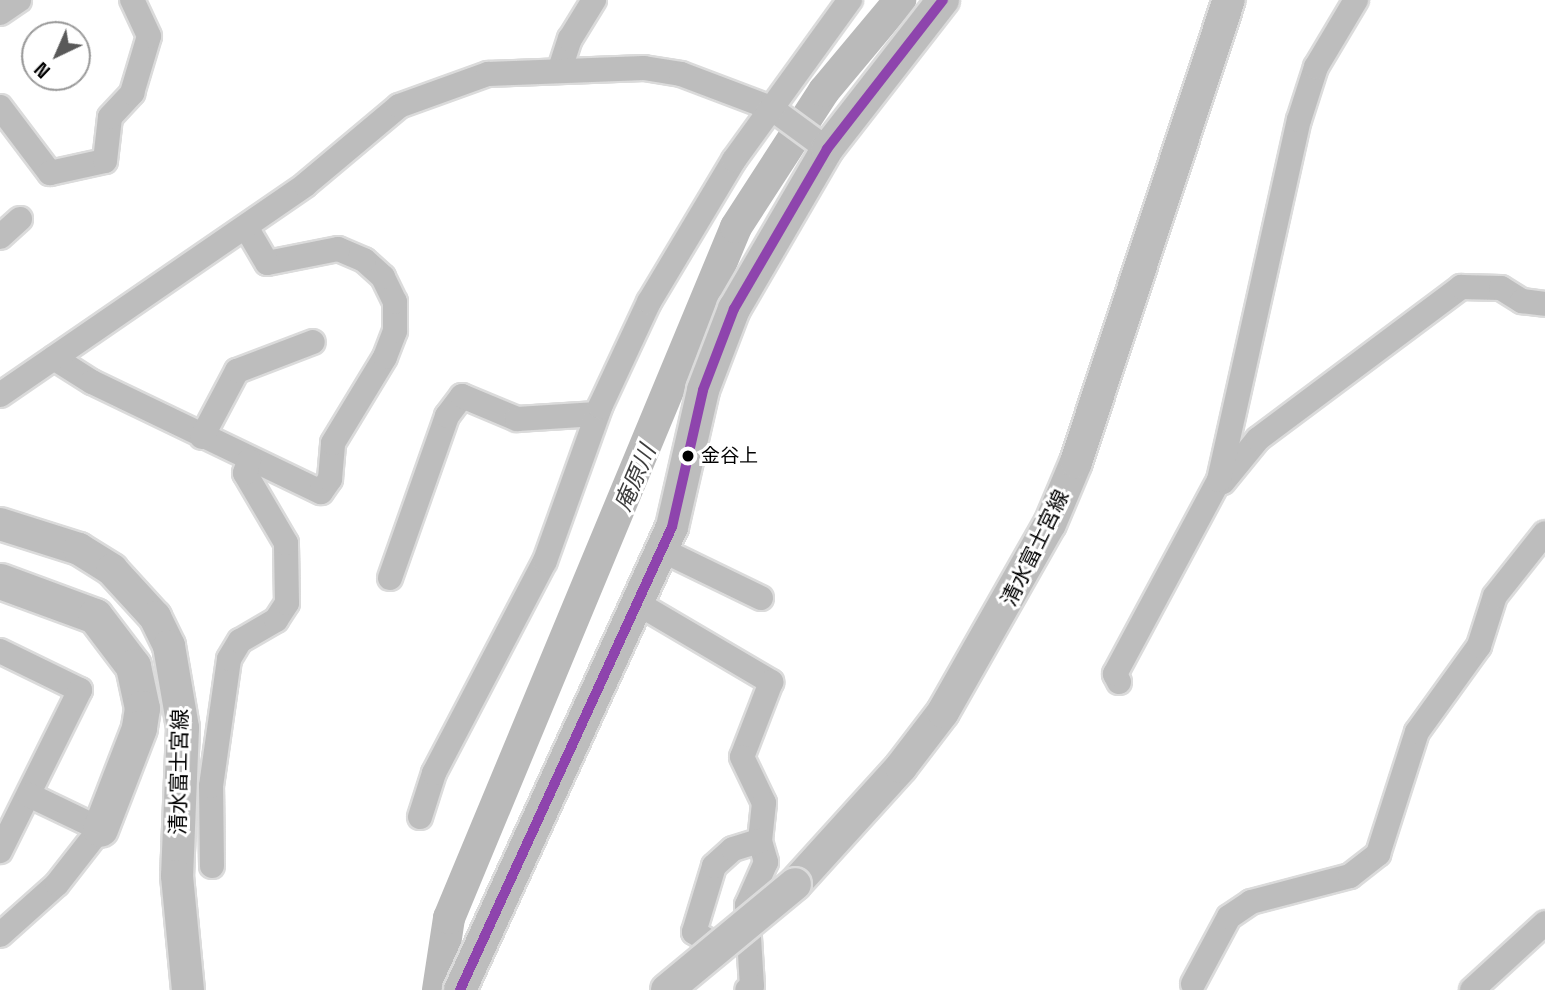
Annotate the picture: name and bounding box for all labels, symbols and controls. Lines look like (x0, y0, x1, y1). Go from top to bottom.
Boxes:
north arrow (21, 21, 91, 91)
text: N (29, 57, 56, 83)
water label: 庵原川 (609, 441, 661, 515)
place label: 金谷上 (701, 445, 758, 467)
marker: 金谷上 (681, 449, 695, 463)
street label: 清水富士宮線 (996, 486, 1074, 610)
street label: 清水富士宮線 (165, 709, 193, 835)

